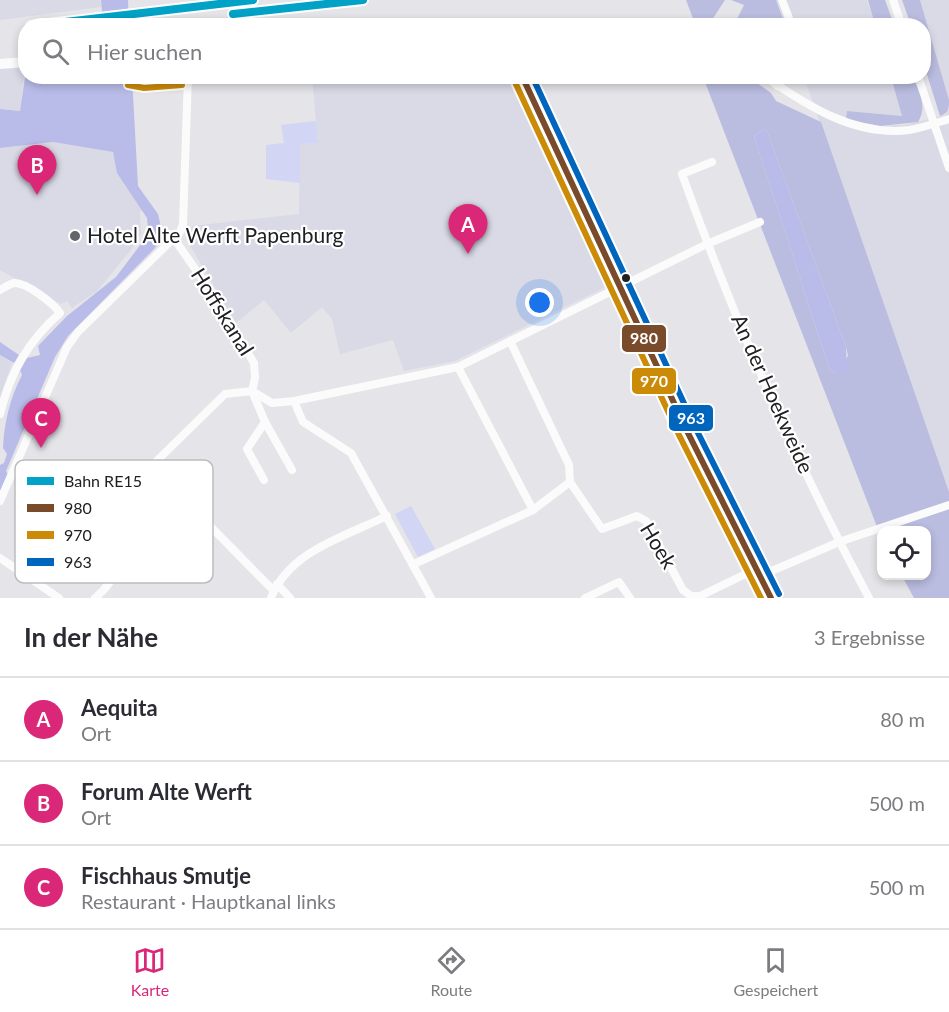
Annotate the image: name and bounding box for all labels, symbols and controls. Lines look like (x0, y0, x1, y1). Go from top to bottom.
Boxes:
search box (18, 18, 931, 84)
icon: search (39, 35, 72, 68)
text: Hier suchen (87, 38, 202, 65)
pin: B (18, 146, 57, 195)
pin: A (448, 204, 488, 254)
place label: Hotel Alte Werft Papenburg (87, 222, 344, 247)
marker: Hotel Alte Werft Papenburg (68, 229, 82, 243)
street label: Hoffskanal (187, 263, 260, 360)
unlabelled marker (620, 272, 632, 284)
your location (525, 288, 554, 317)
street label: An der Hoekweide (727, 310, 820, 477)
line badge: 980 (621, 324, 667, 353)
text: 980 (630, 328, 658, 347)
line badge: 970 (631, 367, 677, 395)
text: 970 (640, 371, 668, 390)
pin: C (22, 398, 60, 448)
line badge: 963 (668, 404, 714, 432)
text: 963 (677, 408, 705, 427)
legend (15, 460, 213, 583)
text: Bahn RE15 (64, 471, 142, 490)
text: 980 (64, 498, 92, 517)
street label: Hoek (636, 518, 683, 573)
text: 970 (64, 525, 92, 544)
map controls (877, 526, 931, 580)
button: locate (877, 526, 931, 580)
text: 963 (64, 552, 92, 571)
text: In der Nähe (24, 621, 158, 653)
text: 3 Ergebnisse (814, 625, 925, 649)
text: Aequita (81, 694, 158, 721)
text: A (37, 707, 50, 731)
text: 80 m (880, 707, 925, 731)
text: Ort (81, 721, 111, 745)
text: Forum Alte Werft (81, 778, 252, 805)
text: B (37, 791, 50, 815)
text: 500 m (869, 791, 925, 815)
text: Ort (81, 805, 111, 829)
text: Fischhaus Smutje (81, 862, 251, 889)
text: C (37, 875, 50, 899)
text: 500 m (869, 875, 925, 899)
text: Restaurant · Hauptkanal links (81, 889, 336, 913)
tab: Karte (131, 944, 169, 999)
tab: Route (431, 944, 472, 999)
tab: Gespeichert (733, 944, 818, 999)

